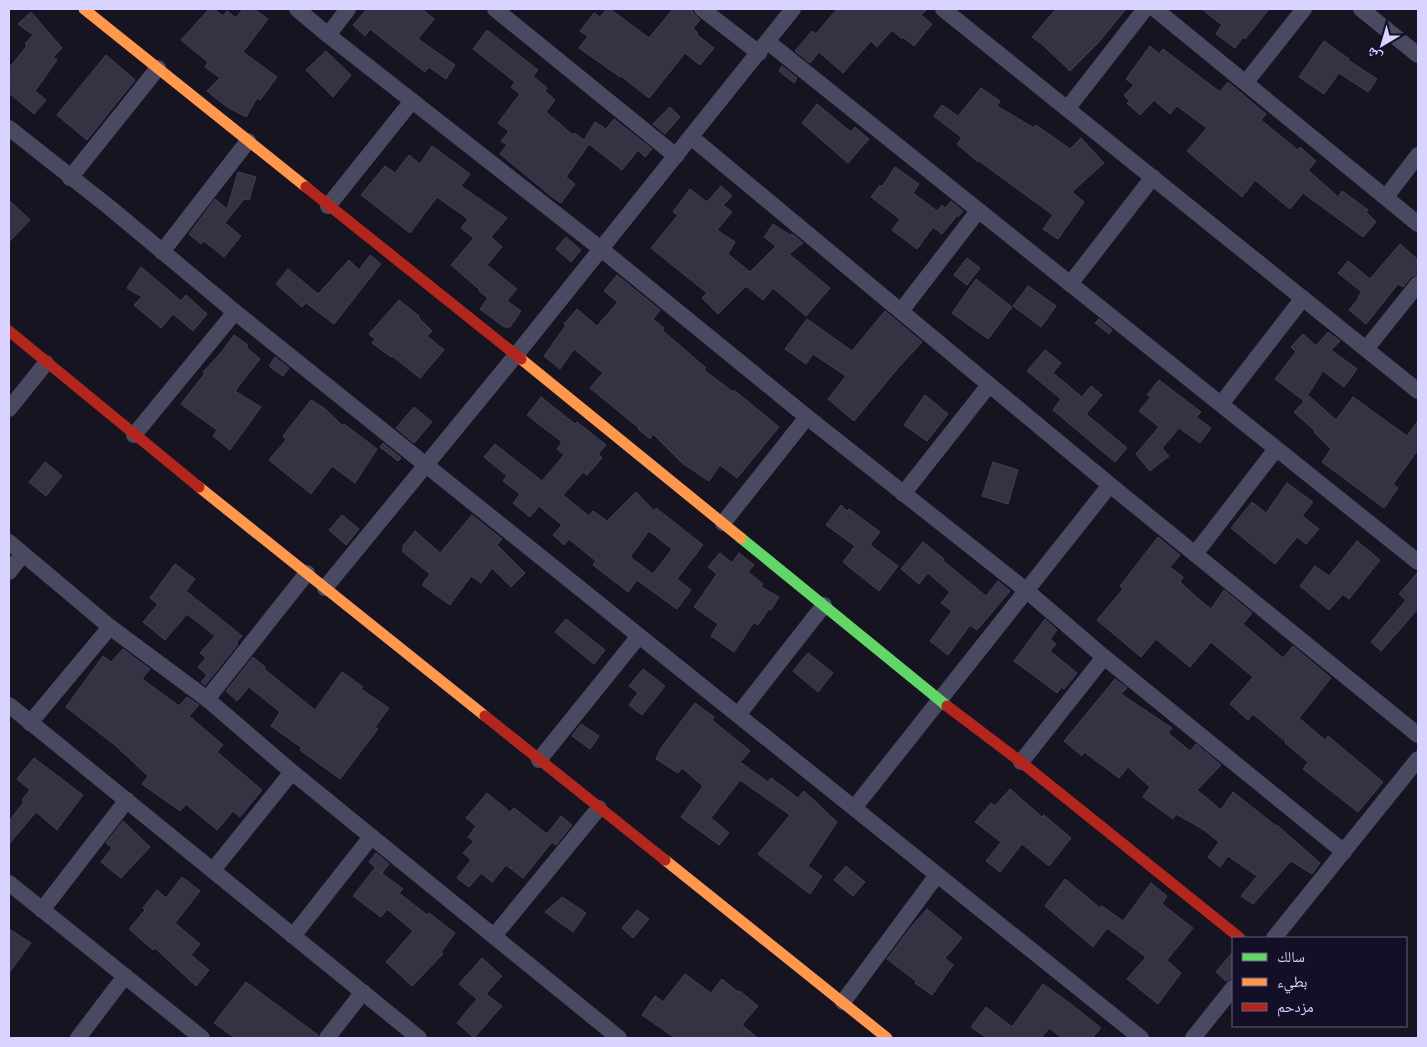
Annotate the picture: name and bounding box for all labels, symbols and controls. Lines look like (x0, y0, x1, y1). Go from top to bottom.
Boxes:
north arrow (1357, 20, 1407, 70)
text: ش (1363, 43, 1385, 66)
legend (1232, 937, 1407, 1027)
text: سالك (1277, 948, 1305, 965)
text: بطيء (1277, 973, 1307, 994)
text: مزدحم (1277, 998, 1314, 1017)

